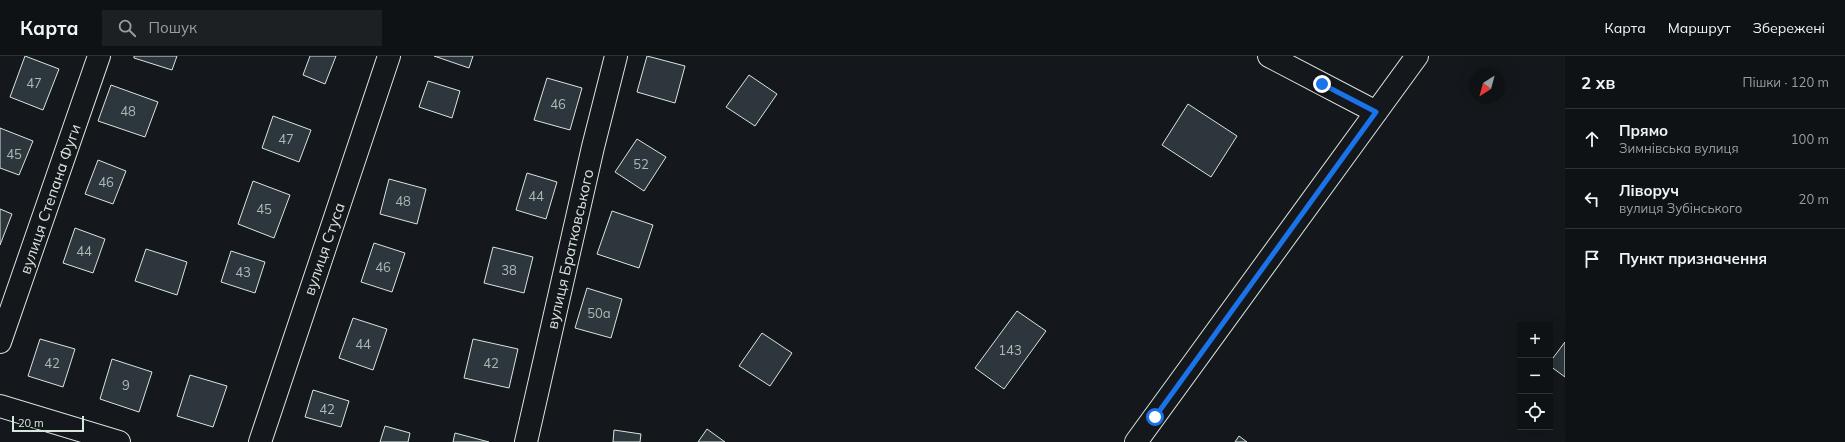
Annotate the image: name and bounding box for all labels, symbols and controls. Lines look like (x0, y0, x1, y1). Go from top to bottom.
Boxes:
search box (102, 10, 382, 46)
text: Карта (20, 16, 78, 40)
icon: search (116, 17, 138, 39)
text: Пошук (148, 18, 197, 37)
text: Карта (1605, 19, 1646, 37)
text: Маршрут (1668, 19, 1731, 37)
text: Збережені (1753, 19, 1825, 37)
north arrow (1469, 68, 1505, 104)
text: 2 хв (1581, 72, 1615, 93)
text: Пішки · 120 m (1742, 74, 1829, 90)
house number: 47 (26, 75, 42, 91)
route end (1313, 75, 1331, 93)
house number: 46 (550, 96, 566, 112)
house number: 48 (120, 103, 136, 119)
text: Прямо (1619, 121, 1668, 140)
street label: вулиця Степана Фуги (15, 122, 85, 276)
icon: ahead (1581, 128, 1603, 150)
house number: 47 (278, 131, 294, 147)
text: 100 m (1791, 131, 1829, 147)
text: Зимнівська вулиця (1619, 140, 1739, 156)
house number: 45 (6, 146, 22, 162)
house number: 52 (633, 156, 649, 172)
street label: вулиця Братковського (542, 167, 598, 331)
house number: 46 (98, 174, 114, 190)
text: Ліворуч (1619, 181, 1679, 200)
house number: 44 (528, 188, 544, 204)
icon: left (1581, 188, 1603, 210)
text: 20 m (1799, 191, 1829, 207)
house number: 48 (395, 193, 411, 209)
street label: вулиця Стуса (299, 200, 349, 298)
text: вулиця Зубінського (1619, 200, 1742, 216)
house number: 45 (256, 201, 272, 217)
house number: 44 (76, 243, 92, 259)
icon: arrive (1581, 248, 1603, 270)
text: Пункт призначення (1619, 249, 1767, 268)
house number: 46 (375, 259, 391, 275)
house number: 38 (501, 262, 517, 278)
house number: 43 (235, 264, 251, 280)
house number: 50а (587, 305, 611, 321)
map controls (1517, 322, 1553, 430)
button: + (1517, 322, 1553, 358)
house number: 44 (355, 336, 371, 352)
house number: 143 (998, 342, 1022, 358)
house number: 42 (44, 355, 60, 371)
house number: 42 (483, 355, 499, 371)
button: − (1517, 358, 1553, 394)
house number: 9 (122, 377, 130, 393)
button: locate (1517, 394, 1553, 430)
house number: 42 (319, 401, 335, 417)
route start (1146, 408, 1164, 426)
scale bar (12, 414, 84, 433)
text: 20 m (18, 416, 44, 430)

